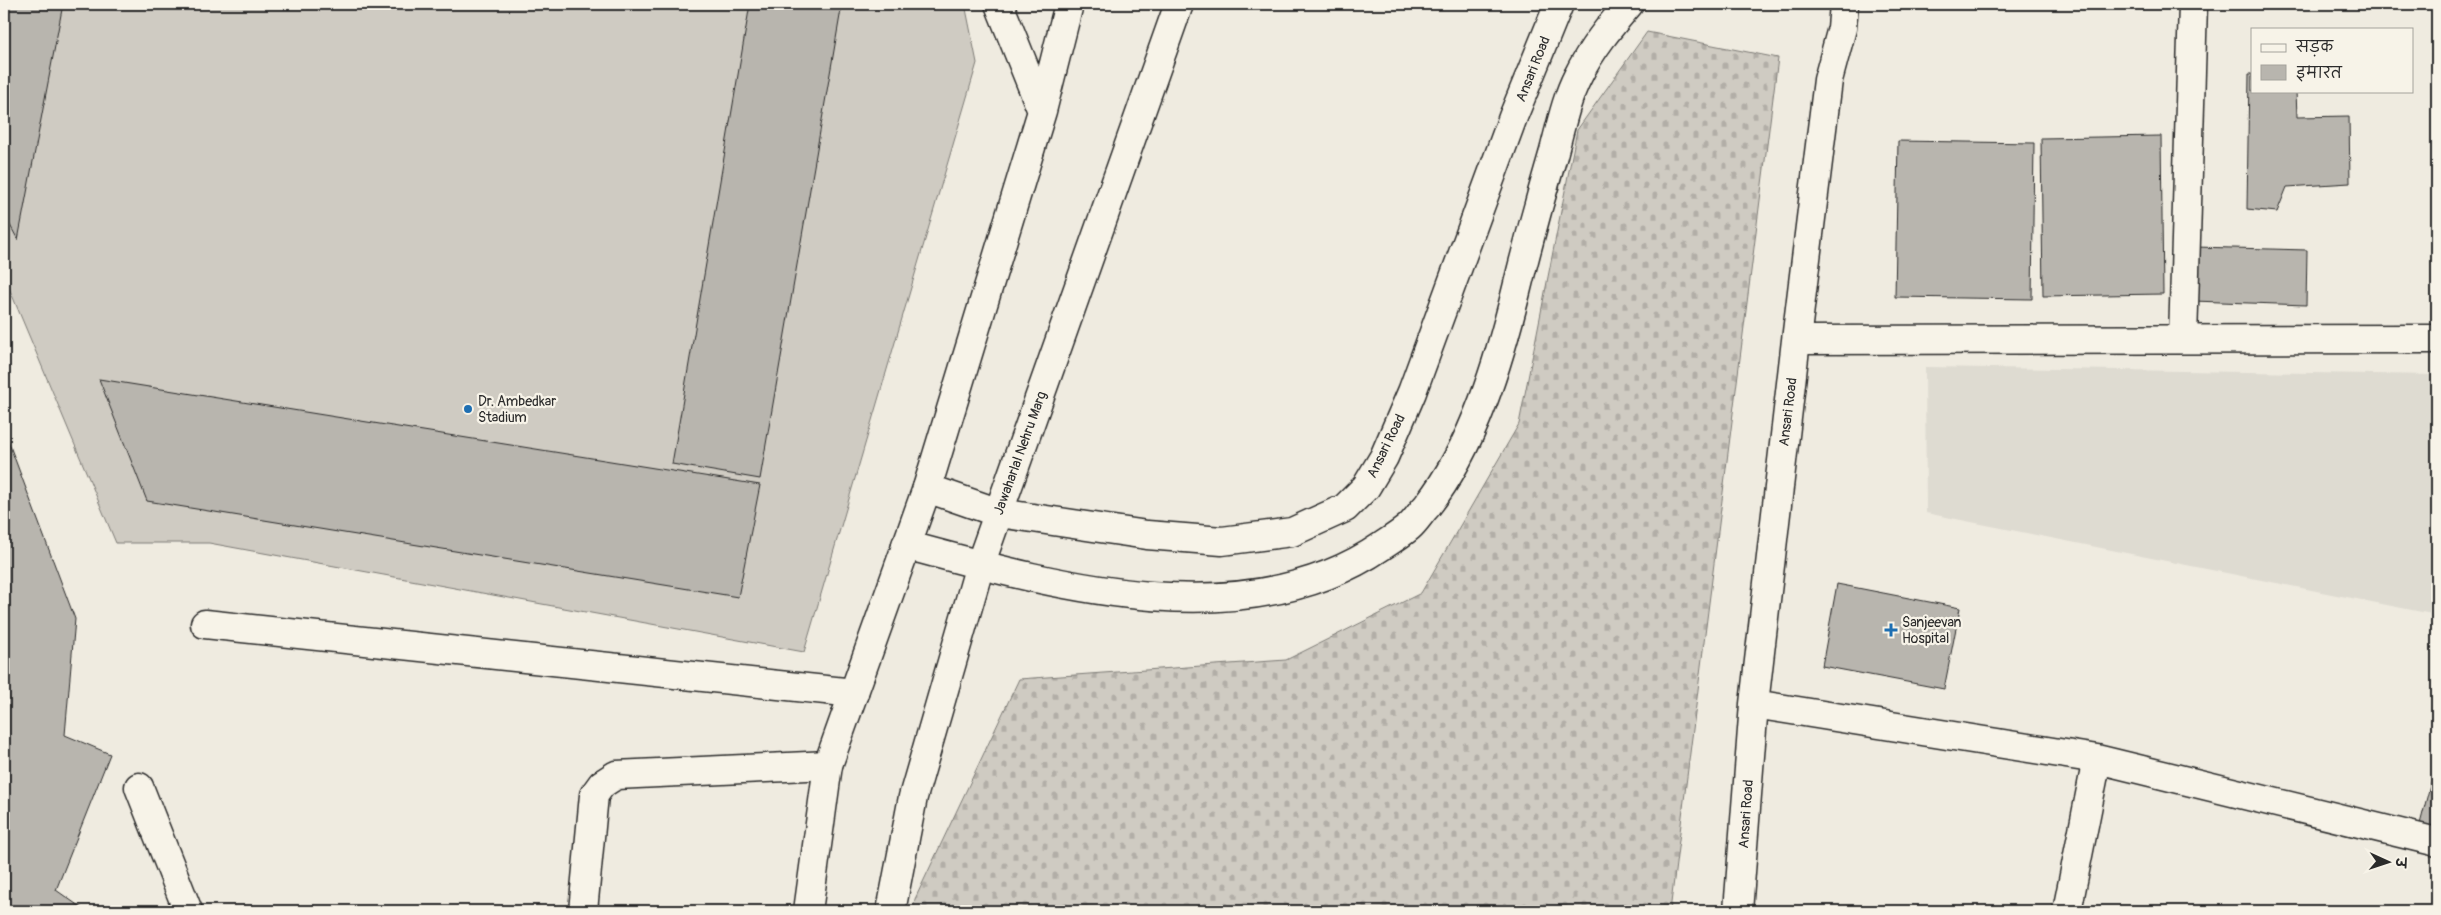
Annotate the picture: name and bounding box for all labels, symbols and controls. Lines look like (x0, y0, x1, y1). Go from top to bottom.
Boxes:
legend (2251, 28, 2414, 92)
street label: Ansari Road (1512, 34, 1554, 104)
text: सड़क (2295, 38, 2334, 57)
text: इमारत (2296, 64, 2343, 83)
street label: Ansari Road (1775, 377, 1801, 447)
street label: Jawaharlal Nehru Marg (990, 389, 1050, 517)
place label: Dr. Ambedkar Stadium (478, 393, 556, 426)
marker: Dr. Ambedkar Stadium (462, 403, 474, 415)
street label: Ansari Road (1363, 411, 1409, 481)
place label: Sanjeevan Hospital (1902, 614, 1962, 647)
marker: Sanjeevan Hospital (1884, 623, 1898, 637)
street label: Ansari Road (1735, 779, 1757, 849)
north arrow (2364, 838, 2414, 888)
text: उ (2392, 856, 2409, 869)

